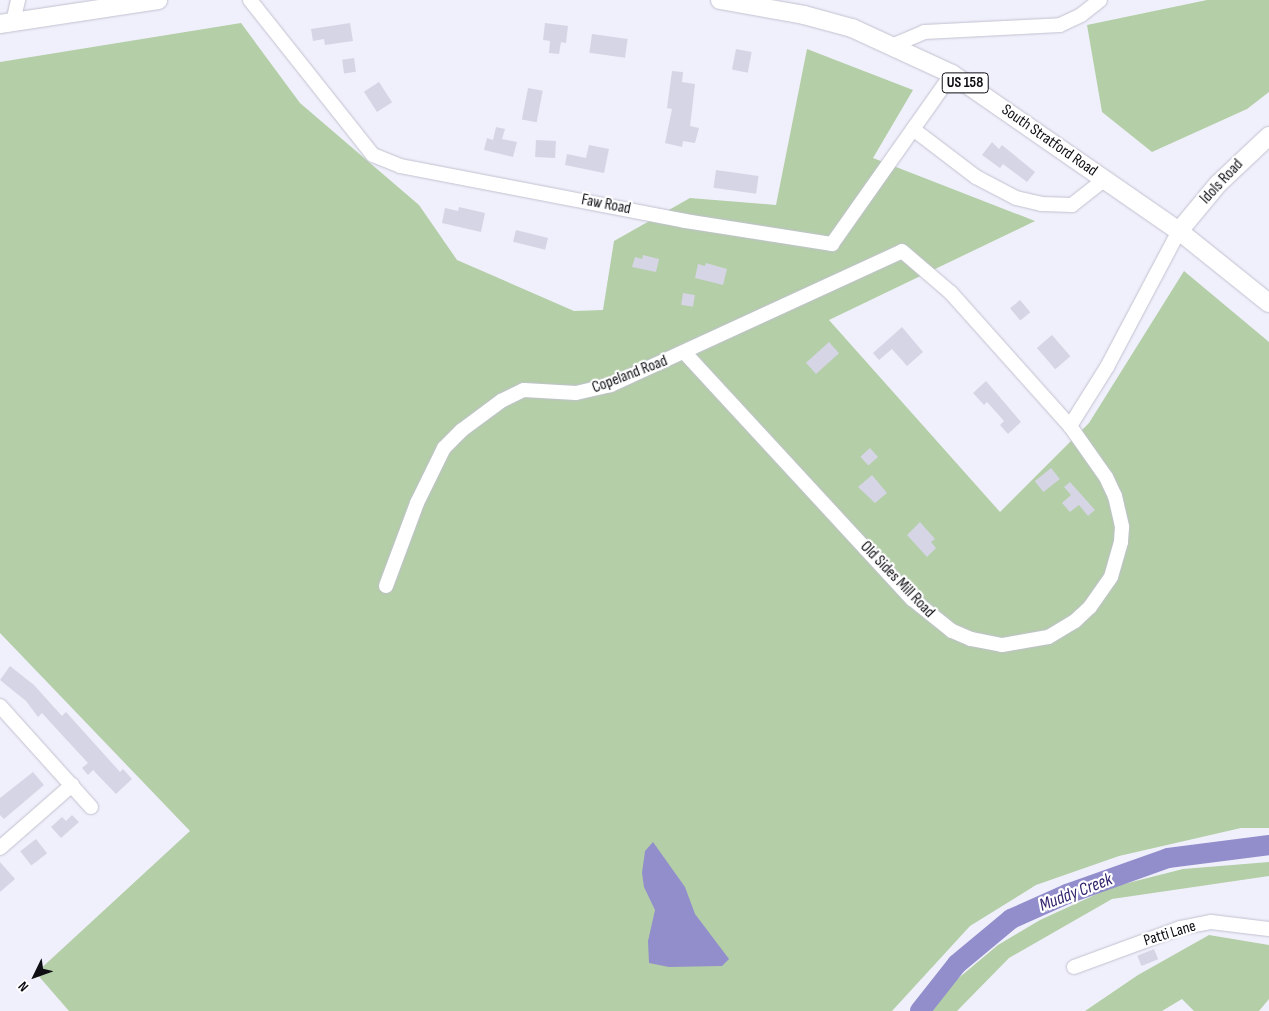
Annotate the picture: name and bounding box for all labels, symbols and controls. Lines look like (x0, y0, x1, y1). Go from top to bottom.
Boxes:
road number: US 158 (941, 70, 989, 96)
street label: South Stratford Road (997, 101, 1101, 181)
street label: Idols Road (1196, 156, 1248, 208)
street label: Faw Road (580, 191, 632, 219)
street label: Copeland Road (590, 352, 670, 398)
street label: Old Sides Mill Road (856, 538, 938, 622)
water label: Muddy Creek (1037, 869, 1115, 917)
street label: Patti Lane (1142, 917, 1198, 951)
north arrow (10, 951, 60, 1001)
text: N (15, 978, 32, 995)

